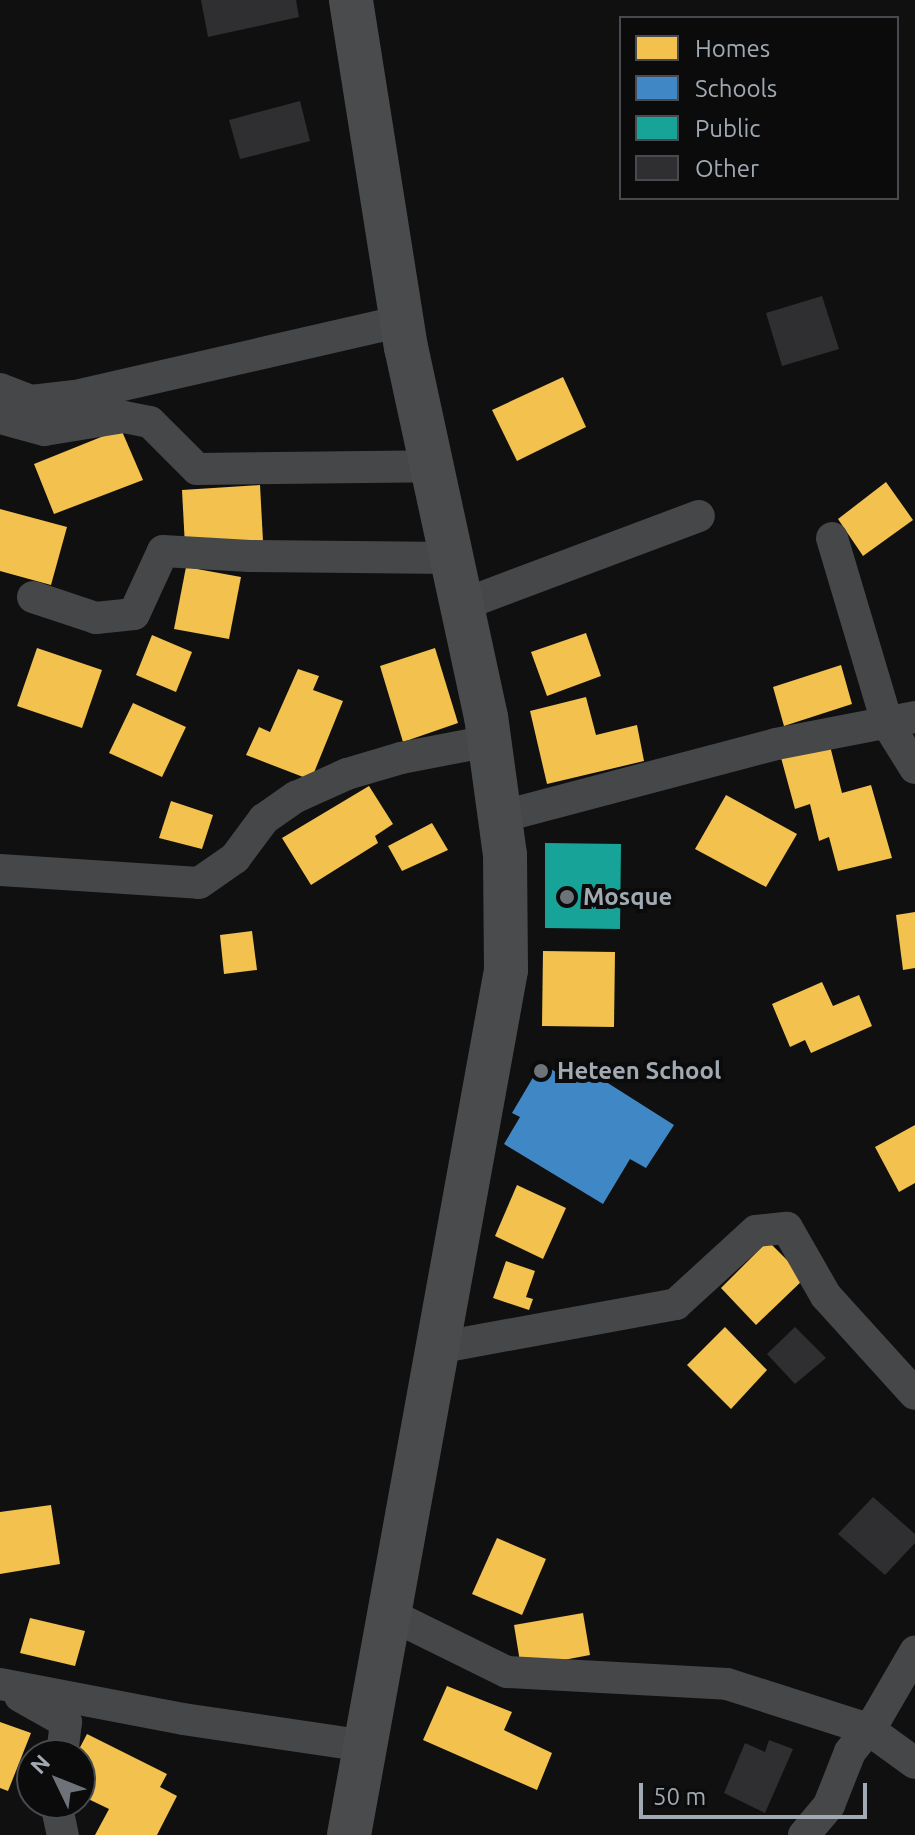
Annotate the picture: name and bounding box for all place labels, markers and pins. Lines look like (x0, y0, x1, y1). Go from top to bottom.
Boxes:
place label: Mosque (583, 883, 672, 911)
marker: Mosque (558, 888, 576, 906)
place label: Heteen School (557, 1057, 721, 1085)
marker: Heteen School (532, 1062, 550, 1080)

